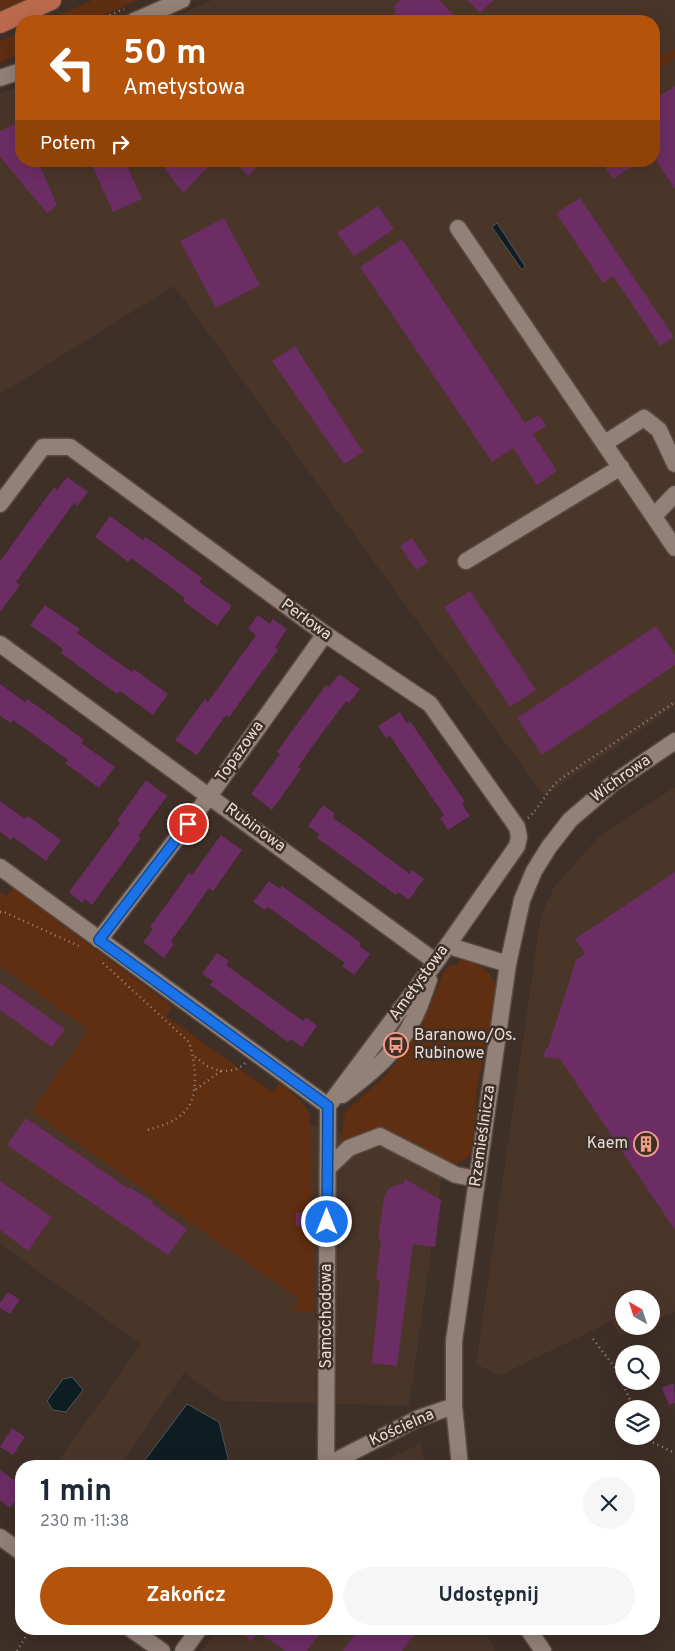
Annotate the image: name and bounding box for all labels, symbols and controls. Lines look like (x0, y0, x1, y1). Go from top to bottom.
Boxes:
text: 50 m (123, 32, 207, 76)
icon: left (40, 35, 105, 100)
text: Ametystowa (123, 75, 245, 102)
icon: right (106, 130, 134, 158)
text: Potem (40, 132, 96, 156)
street label: Perłowa (277, 595, 335, 645)
street label: Topazowa (212, 717, 268, 787)
street label: Wichrowa (587, 751, 655, 807)
street label: Rubinowa (221, 799, 289, 857)
pin (167, 803, 209, 845)
icon: arrive (174, 810, 202, 838)
street label: Ametystowa (385, 941, 453, 1025)
place label: Baranowo/Os. Rubinowe (414, 1026, 516, 1064)
bus stop icon: Baranowo/Os. Rubinowe (383, 1032, 409, 1058)
street label: Rzemieślnicza (466, 1084, 500, 1188)
building icon: Kaem (633, 1131, 659, 1157)
place label: Kaem (587, 1134, 628, 1154)
position arrow (300, 1195, 352, 1247)
street label: Samochodowa (317, 1263, 337, 1369)
north arrow (615, 1290, 660, 1335)
map controls (615, 1290, 660, 1445)
button: search (615, 1345, 660, 1390)
button: layers (615, 1400, 660, 1445)
street label: Kościelna (367, 1405, 437, 1451)
text: 1 min (40, 1474, 112, 1511)
button: close (583, 1477, 635, 1529)
text: 230 m · 11:38 (40, 1512, 129, 1532)
button: Zakończ (40, 1567, 333, 1625)
button: Udostępnij (343, 1567, 635, 1625)

